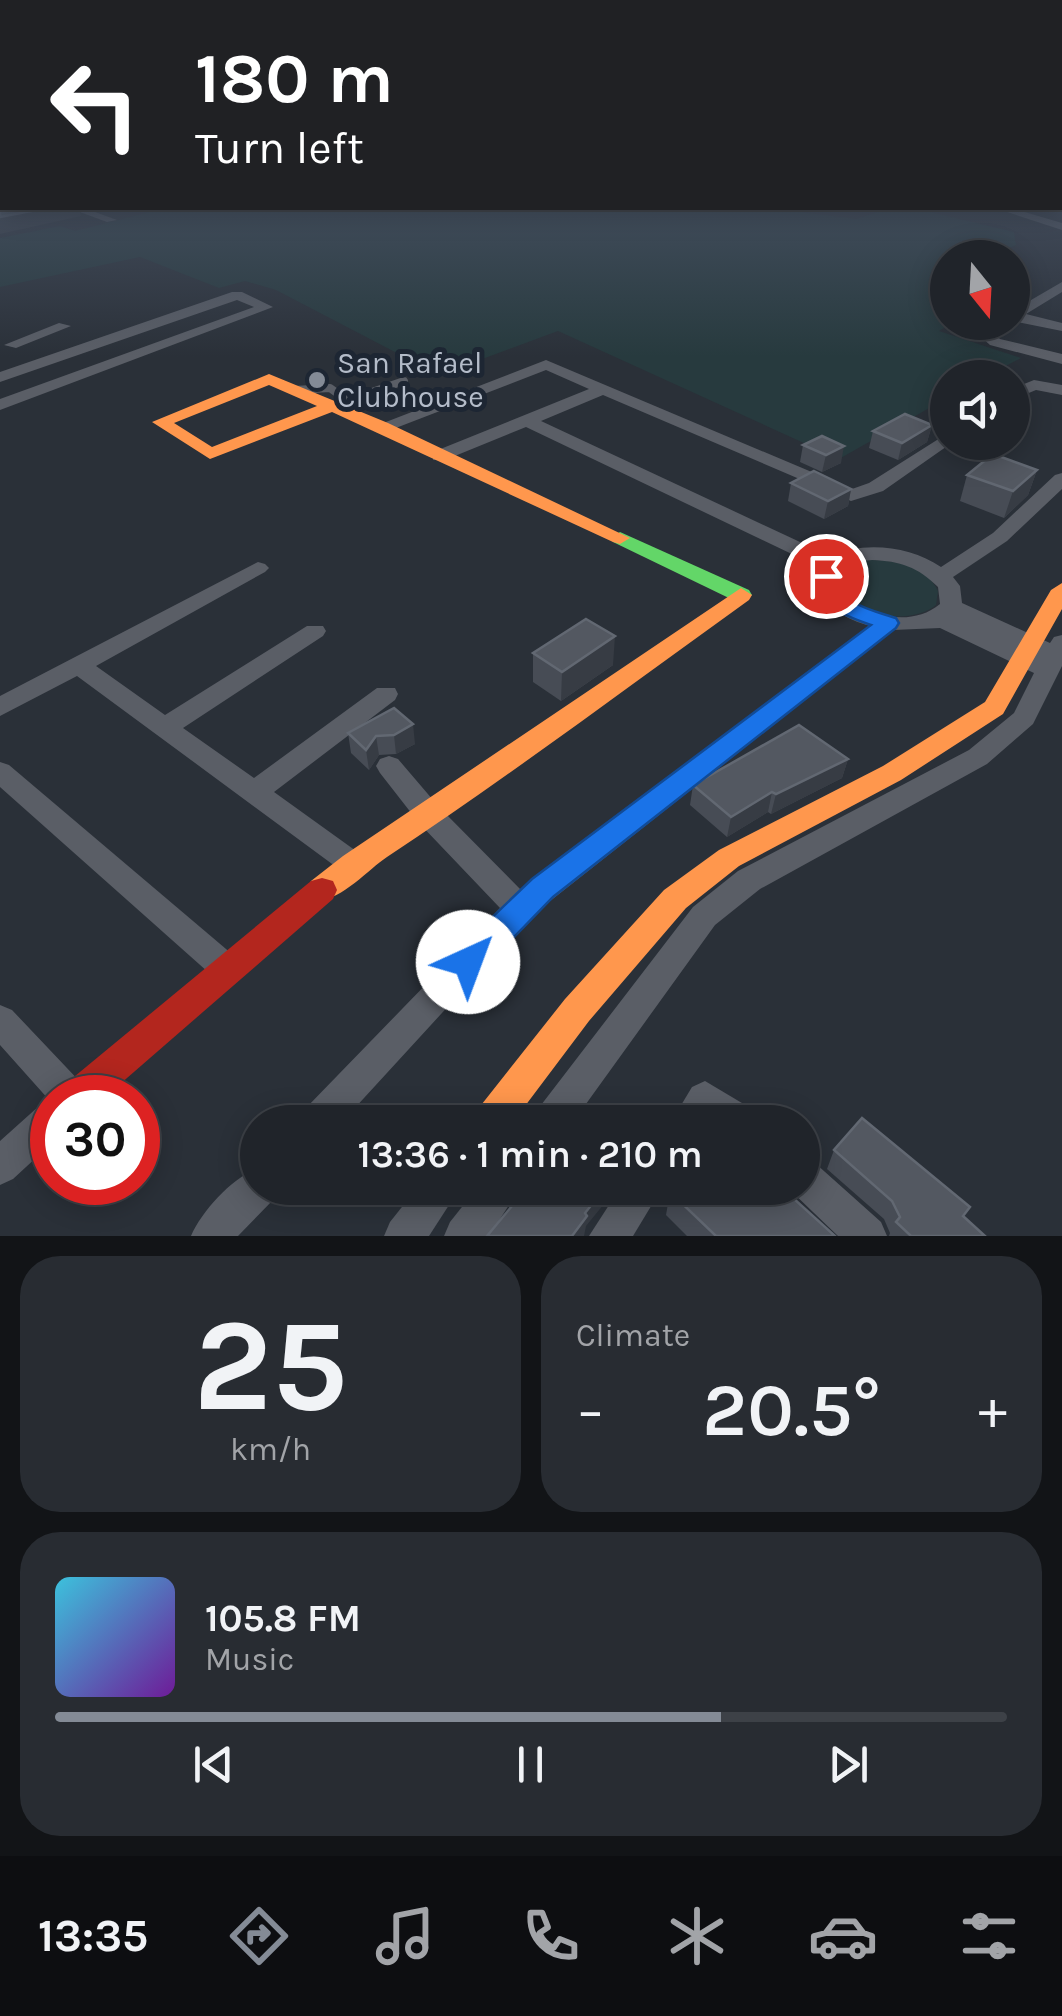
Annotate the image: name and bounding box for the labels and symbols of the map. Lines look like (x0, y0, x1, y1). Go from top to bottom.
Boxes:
north arrow (930, 240, 1030, 340)
place label: San Rafael Clubhouse (337, 345, 484, 415)
marker: San Rafael Clubhouse (306, 369, 328, 391)
pin (784, 534, 869, 619)
position arrow (416, 910, 520, 1014)
speed limit sign: 30 (30, 1075, 160, 1205)

